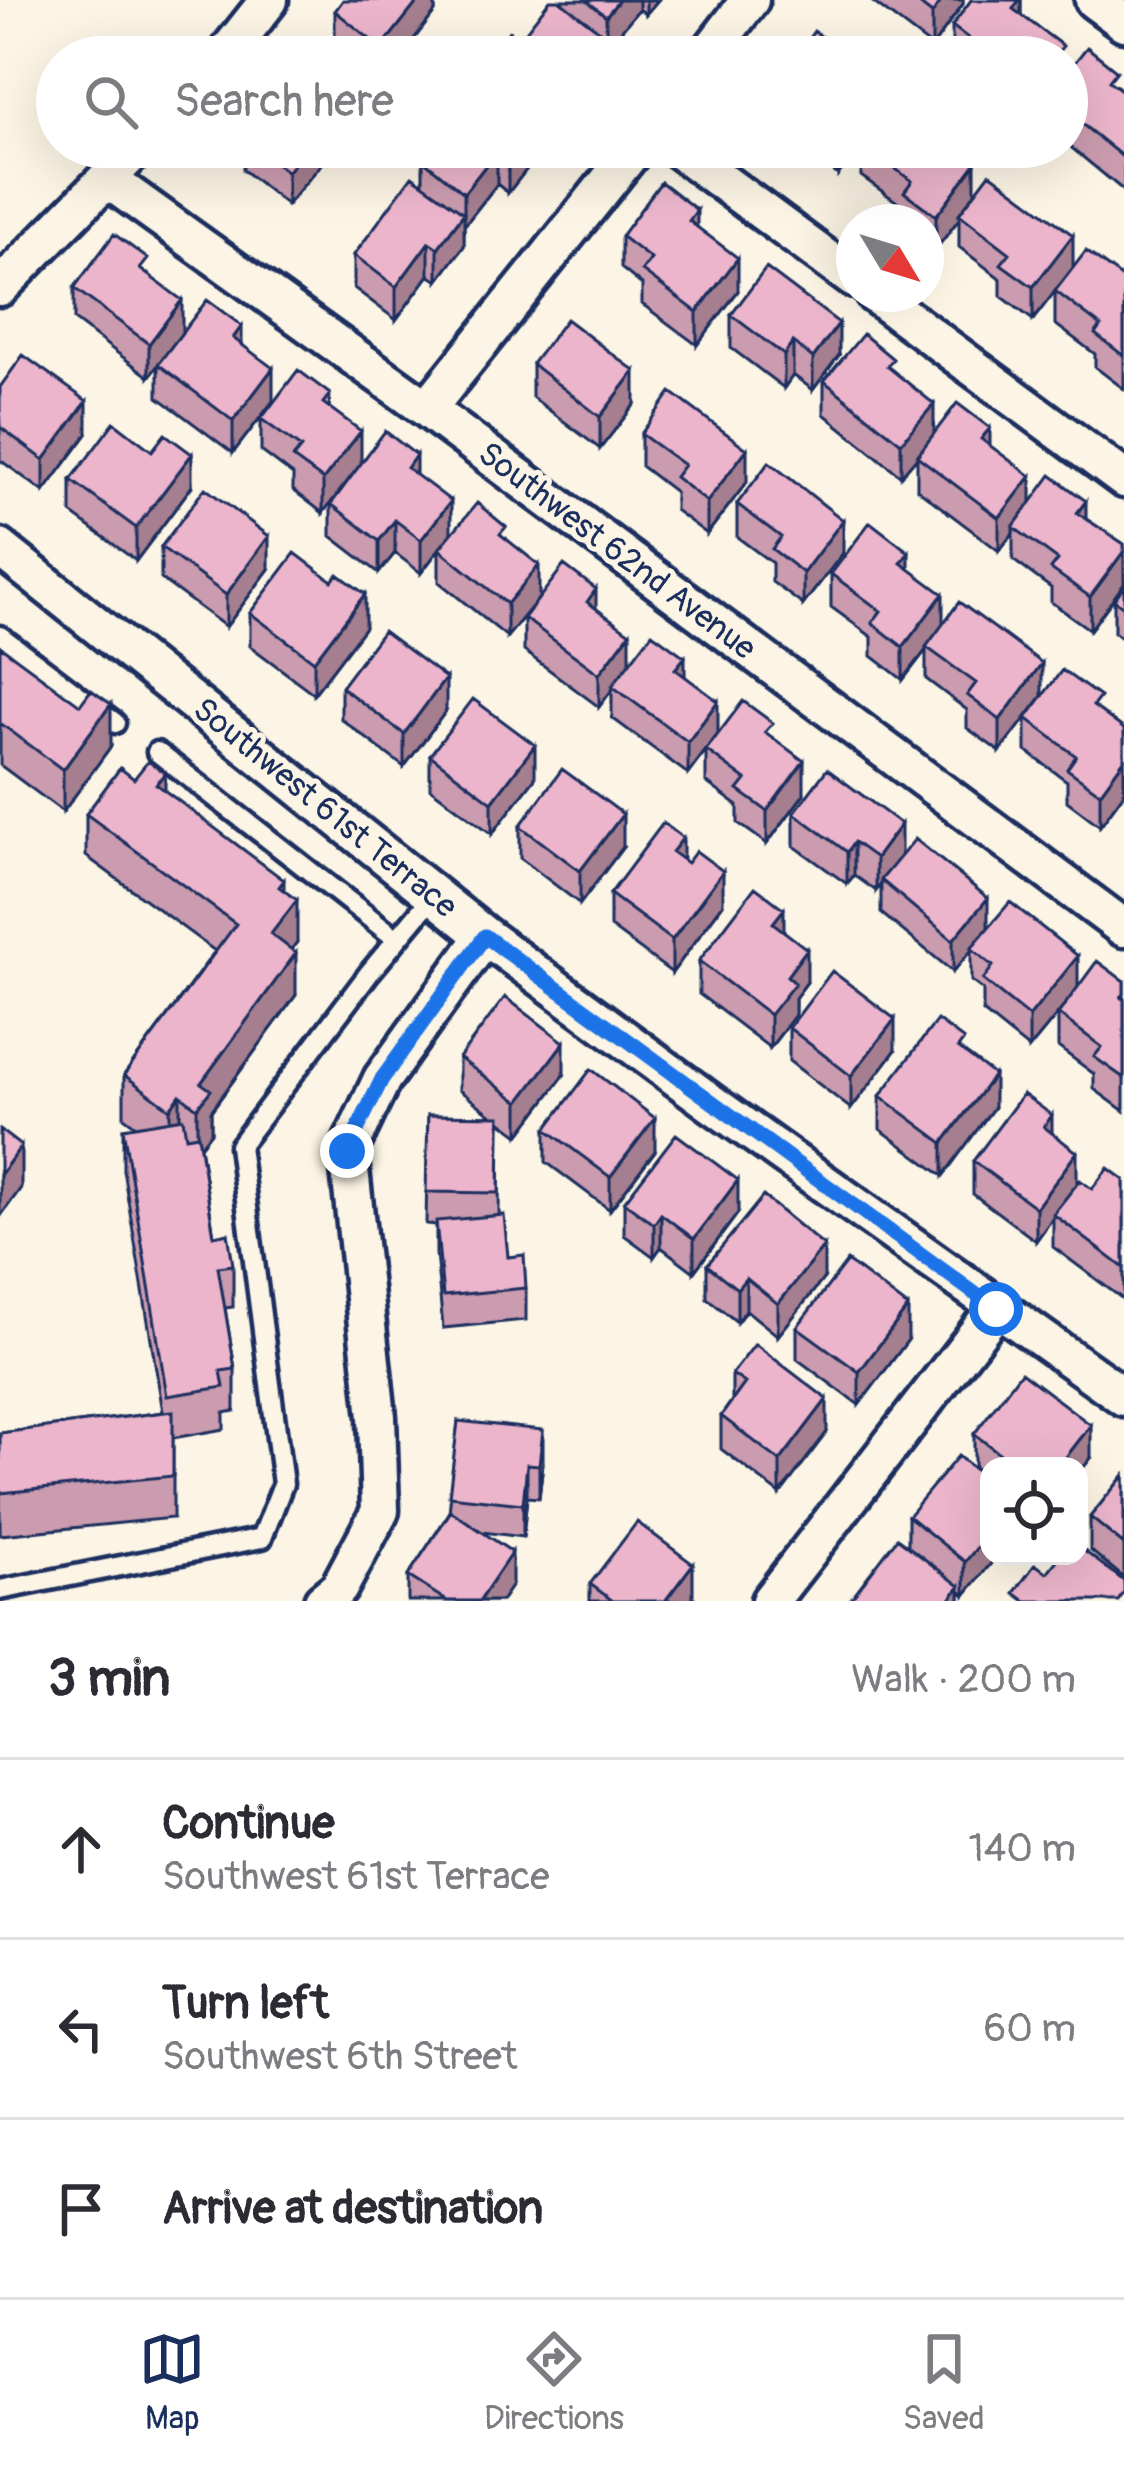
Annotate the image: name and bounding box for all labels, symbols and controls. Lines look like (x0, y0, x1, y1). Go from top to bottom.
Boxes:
search box (36, 36, 1088, 168)
icon: search (78, 69, 144, 135)
text: Search here (174, 74, 394, 130)
north arrow (836, 204, 944, 312)
street label: Southwest 62nd Avenue (470, 433, 764, 669)
street label: Southwest 61st Terrace (185, 689, 465, 927)
route end (320, 1124, 374, 1178)
route start (969, 1282, 1023, 1336)
map controls (980, 1457, 1088, 1565)
button: locate (980, 1457, 1088, 1565)
text: 3 min (48, 1647, 170, 1711)
text: Walk · 200 m (851, 1655, 1076, 1704)
text: Continue (162, 1796, 335, 1852)
icon: ahead (48, 1816, 114, 1882)
text: 140 m (968, 1824, 1076, 1873)
text: Southwest 61st Terrace (162, 1852, 550, 1901)
text: Turn left (162, 1976, 329, 2032)
icon: left (48, 1996, 114, 2062)
text: 60 m (984, 2004, 1076, 2053)
text: Southwest 6th Street (162, 2032, 517, 2081)
icon: arrive (48, 2176, 114, 2242)
text: Arrive at destination (162, 2181, 543, 2237)
tab: Map (139, 2326, 205, 2439)
tab: Directions (484, 2326, 624, 2439)
tab: Saved (903, 2326, 985, 2439)

